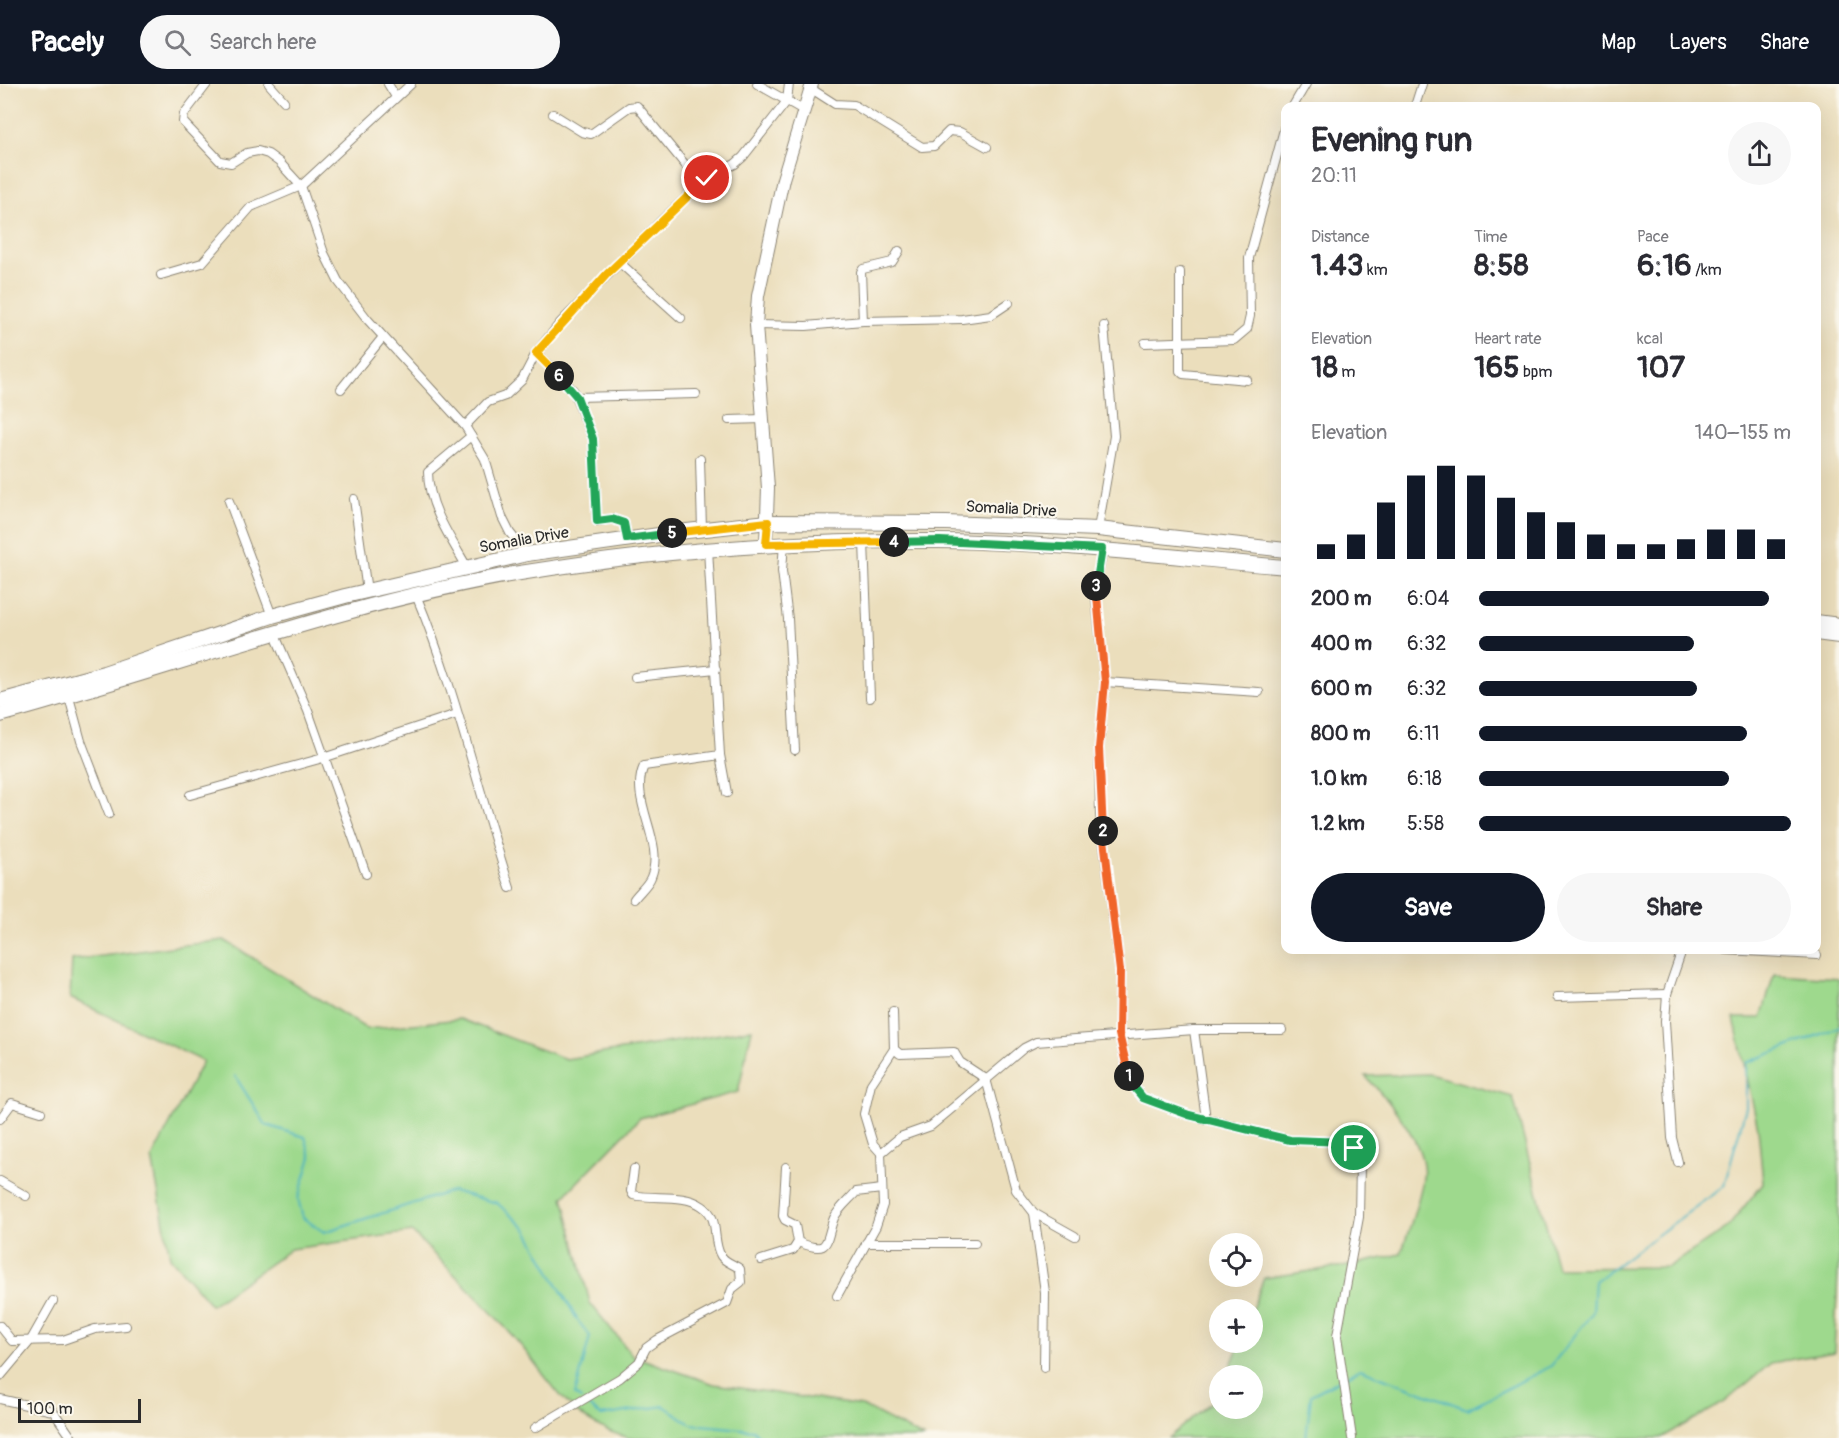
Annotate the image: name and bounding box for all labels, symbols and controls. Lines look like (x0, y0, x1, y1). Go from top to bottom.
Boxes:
search box (140, 15, 560, 69)
text: Pacely (30, 25, 104, 60)
icon: search (161, 26, 194, 59)
text: Search here (209, 28, 316, 56)
text: Map (1601, 29, 1636, 56)
text: Layers (1669, 29, 1727, 56)
text: Share (1760, 29, 1809, 56)
text: Evening run (1311, 120, 1472, 161)
button: share (1728, 122, 1791, 185)
pin (681, 152, 732, 203)
icon: check (690, 161, 723, 194)
text: 20:11 (1311, 163, 1357, 188)
text: Distance (1311, 227, 1370, 247)
text: Time (1474, 227, 1507, 247)
text: Pace (1637, 227, 1669, 247)
text: 1.43 (1311, 247, 1363, 284)
text: 8:58 (1474, 247, 1529, 284)
text: 6:16 (1637, 247, 1692, 284)
text: km (1363, 260, 1388, 280)
text: /km (1692, 260, 1722, 280)
text: Elevation (1311, 329, 1372, 349)
text: Heart rate (1474, 329, 1541, 349)
text: kcal (1637, 329, 1663, 349)
text: 18 (1311, 349, 1338, 386)
text: 165 (1474, 349, 1519, 386)
text: 107 (1637, 349, 1685, 386)
pin: 6 (544, 361, 574, 391)
text: m (1338, 362, 1356, 382)
text: bpm (1519, 362, 1553, 382)
text: 6 (554, 366, 564, 386)
text: Elevation (1311, 420, 1387, 445)
text: 140–155 m (1695, 420, 1791, 445)
street label: Somalia Drive (965, 497, 1057, 521)
pin: 5 (657, 518, 687, 548)
street label: Somalia Drive (478, 522, 571, 558)
text: 5 (668, 523, 676, 543)
pin: 4 (879, 527, 909, 557)
text: 4 (889, 532, 899, 552)
pin: 3 (1081, 571, 1111, 601)
text: 3 (1092, 576, 1100, 596)
text: 200 m (1311, 586, 1372, 611)
text: 6:04 (1407, 586, 1449, 611)
text: 400 m (1311, 631, 1372, 656)
text: 6:32 (1407, 631, 1446, 656)
text: 600 m (1311, 676, 1372, 701)
text: 6:32 (1407, 676, 1446, 701)
text: 800 m (1311, 721, 1371, 746)
text: 6:11 (1407, 721, 1440, 746)
text: 1.0 km (1311, 766, 1367, 791)
text: 6:18 (1407, 766, 1442, 791)
text: 1.2 km (1311, 811, 1365, 836)
text: 5:58 (1407, 811, 1444, 836)
pin: 2 (1088, 816, 1118, 846)
text: 2 (1099, 821, 1107, 841)
button: Save (1311, 873, 1545, 942)
button: Share (1557, 873, 1791, 942)
pin: 1 (1114, 1061, 1144, 1091)
text: 1 (1126, 1066, 1132, 1086)
pin (1328, 1122, 1379, 1173)
icon: arrive (1337, 1131, 1370, 1164)
map controls (1209, 1233, 1263, 1419)
button: locate (1209, 1233, 1263, 1287)
button: + (1209, 1299, 1263, 1353)
button: − (1209, 1365, 1263, 1419)
scale bar (18, 1396, 141, 1424)
text: 100 m (27, 1399, 73, 1419)

